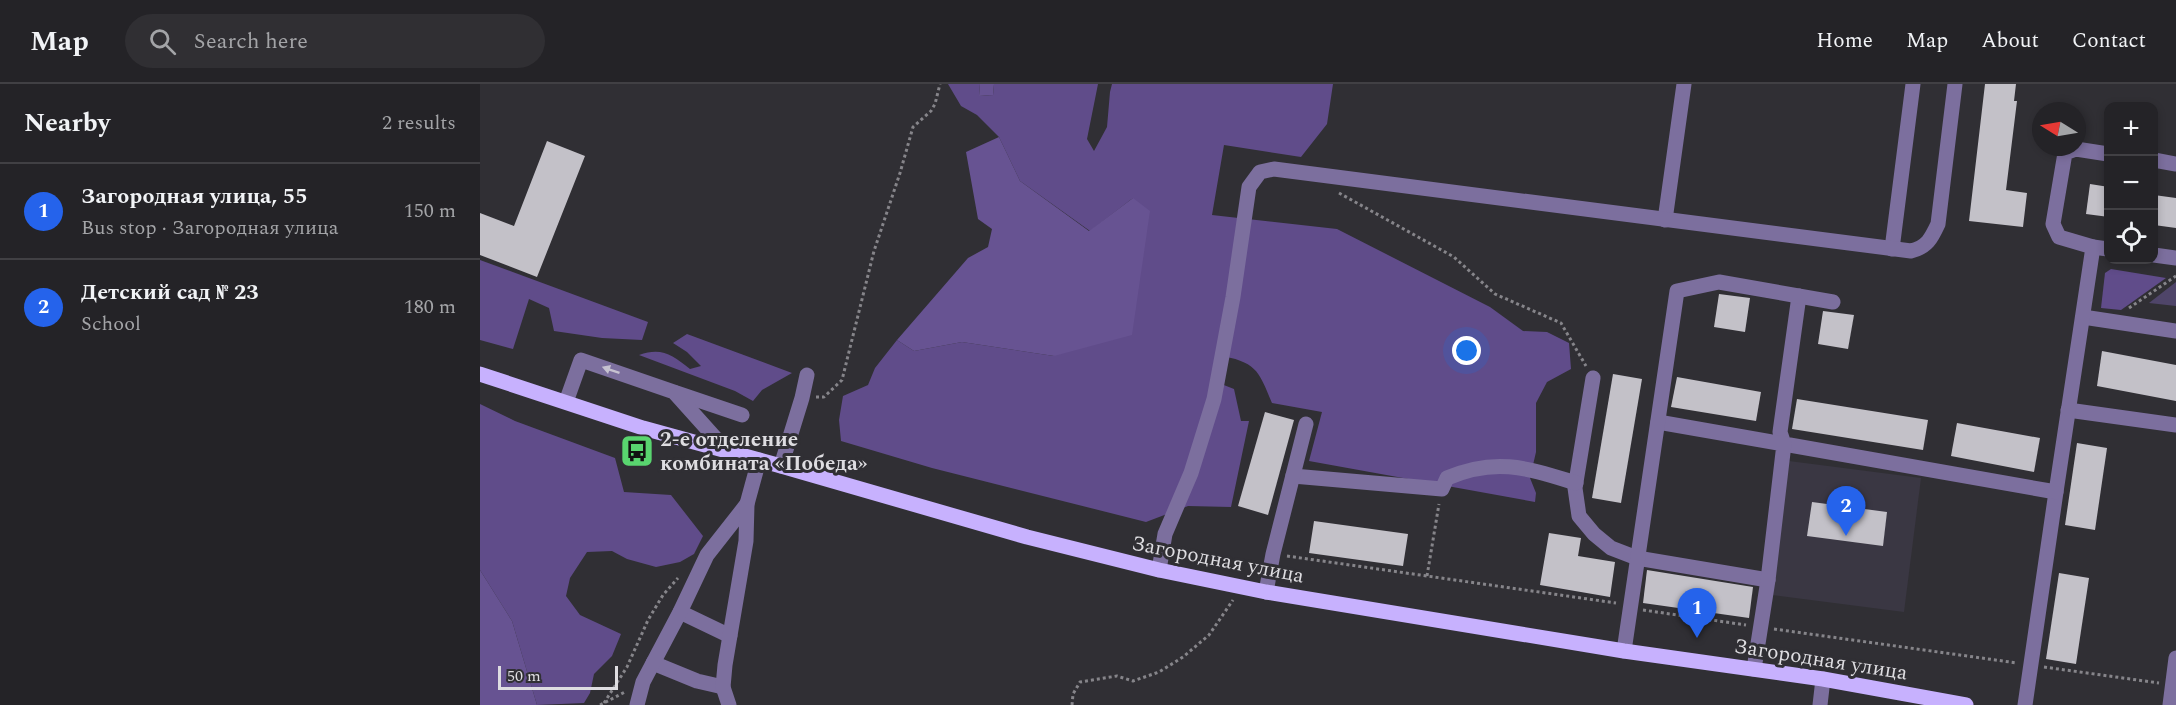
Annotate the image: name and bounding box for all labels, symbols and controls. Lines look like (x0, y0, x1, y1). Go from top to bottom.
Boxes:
search box (125, 14, 545, 68)
text: Map (30, 20, 89, 63)
icon: search (146, 25, 179, 58)
text: Search here (194, 25, 308, 58)
text: Home (1816, 25, 1873, 57)
text: Map (1906, 25, 1948, 57)
text: About (1981, 25, 2039, 57)
text: Contact (2072, 25, 2146, 57)
north arrow (2032, 102, 2086, 156)
map controls (2104, 102, 2158, 264)
button: + (2104, 102, 2158, 156)
text: Nearby (24, 103, 110, 143)
text: 2 results (382, 108, 456, 138)
button: − (2104, 156, 2158, 210)
text: Загородная улица, 55 (81, 180, 307, 213)
text: 1 (38, 196, 49, 226)
text: 150 m (404, 196, 456, 226)
button: locate (2104, 210, 2158, 264)
text: Bus stop · Загородная улица (81, 213, 339, 243)
text: Детский сад № 23 (81, 276, 259, 309)
text: 2 (38, 292, 49, 322)
text: 180 m (404, 292, 456, 322)
text: School (81, 309, 141, 339)
your location (1452, 336, 1481, 365)
one-way arrow (602, 365, 620, 374)
place label: 2-е отделение комбината «Победа» (660, 424, 868, 480)
bus stop icon: 2-е отделение комбината «Победа» (619, 433, 655, 469)
pin: 2 (1826, 486, 1866, 536)
street label: Загородная улица (1129, 528, 1308, 593)
pin: 1 (1678, 588, 1716, 638)
street label: Загородная улица (1732, 630, 1911, 690)
scale bar (498, 663, 618, 690)
text: 50 m (507, 664, 541, 688)

